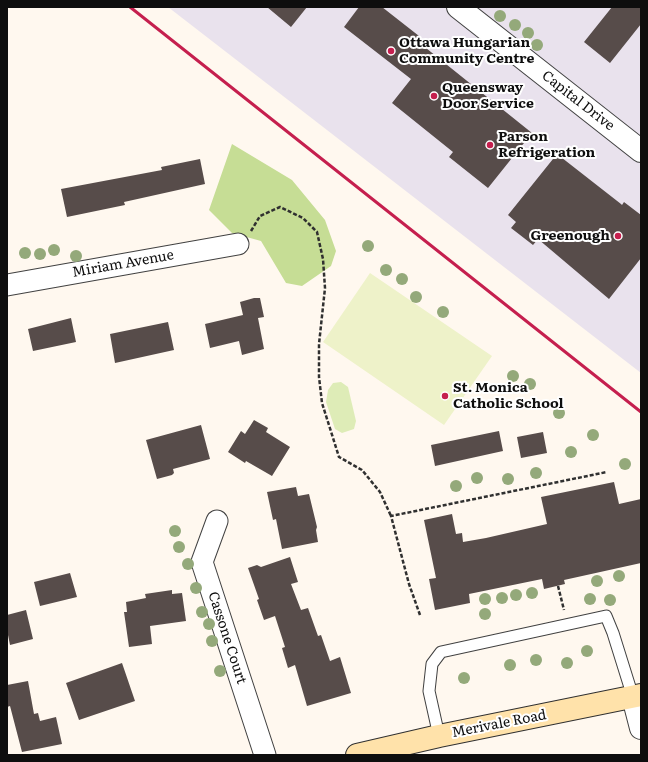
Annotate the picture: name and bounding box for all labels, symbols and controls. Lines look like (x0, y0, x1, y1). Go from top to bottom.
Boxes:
place label: Ottawa Hungarian Community Centre (399, 35, 534, 68)
marker: Ottawa Hungarian Community Centre (386, 46, 396, 56)
street label: Capital Drive (538, 68, 618, 134)
place label: Queensway Door Service (442, 80, 534, 112)
marker: Queensway Door Service (429, 91, 439, 101)
place label: Parson Refrigeration (498, 129, 595, 162)
marker: Parson Refrigeration (485, 140, 495, 150)
place label: Greenough (530, 228, 610, 244)
marker: Greenough (613, 231, 623, 241)
street label: Miriam Avenue (71, 247, 175, 281)
place label: St. Monica Catholic School (453, 380, 564, 412)
marker: St. Monica Catholic School (440, 391, 450, 401)
street label: Cassone Court (204, 590, 250, 686)
street label: Merivale Road (450, 707, 548, 741)

